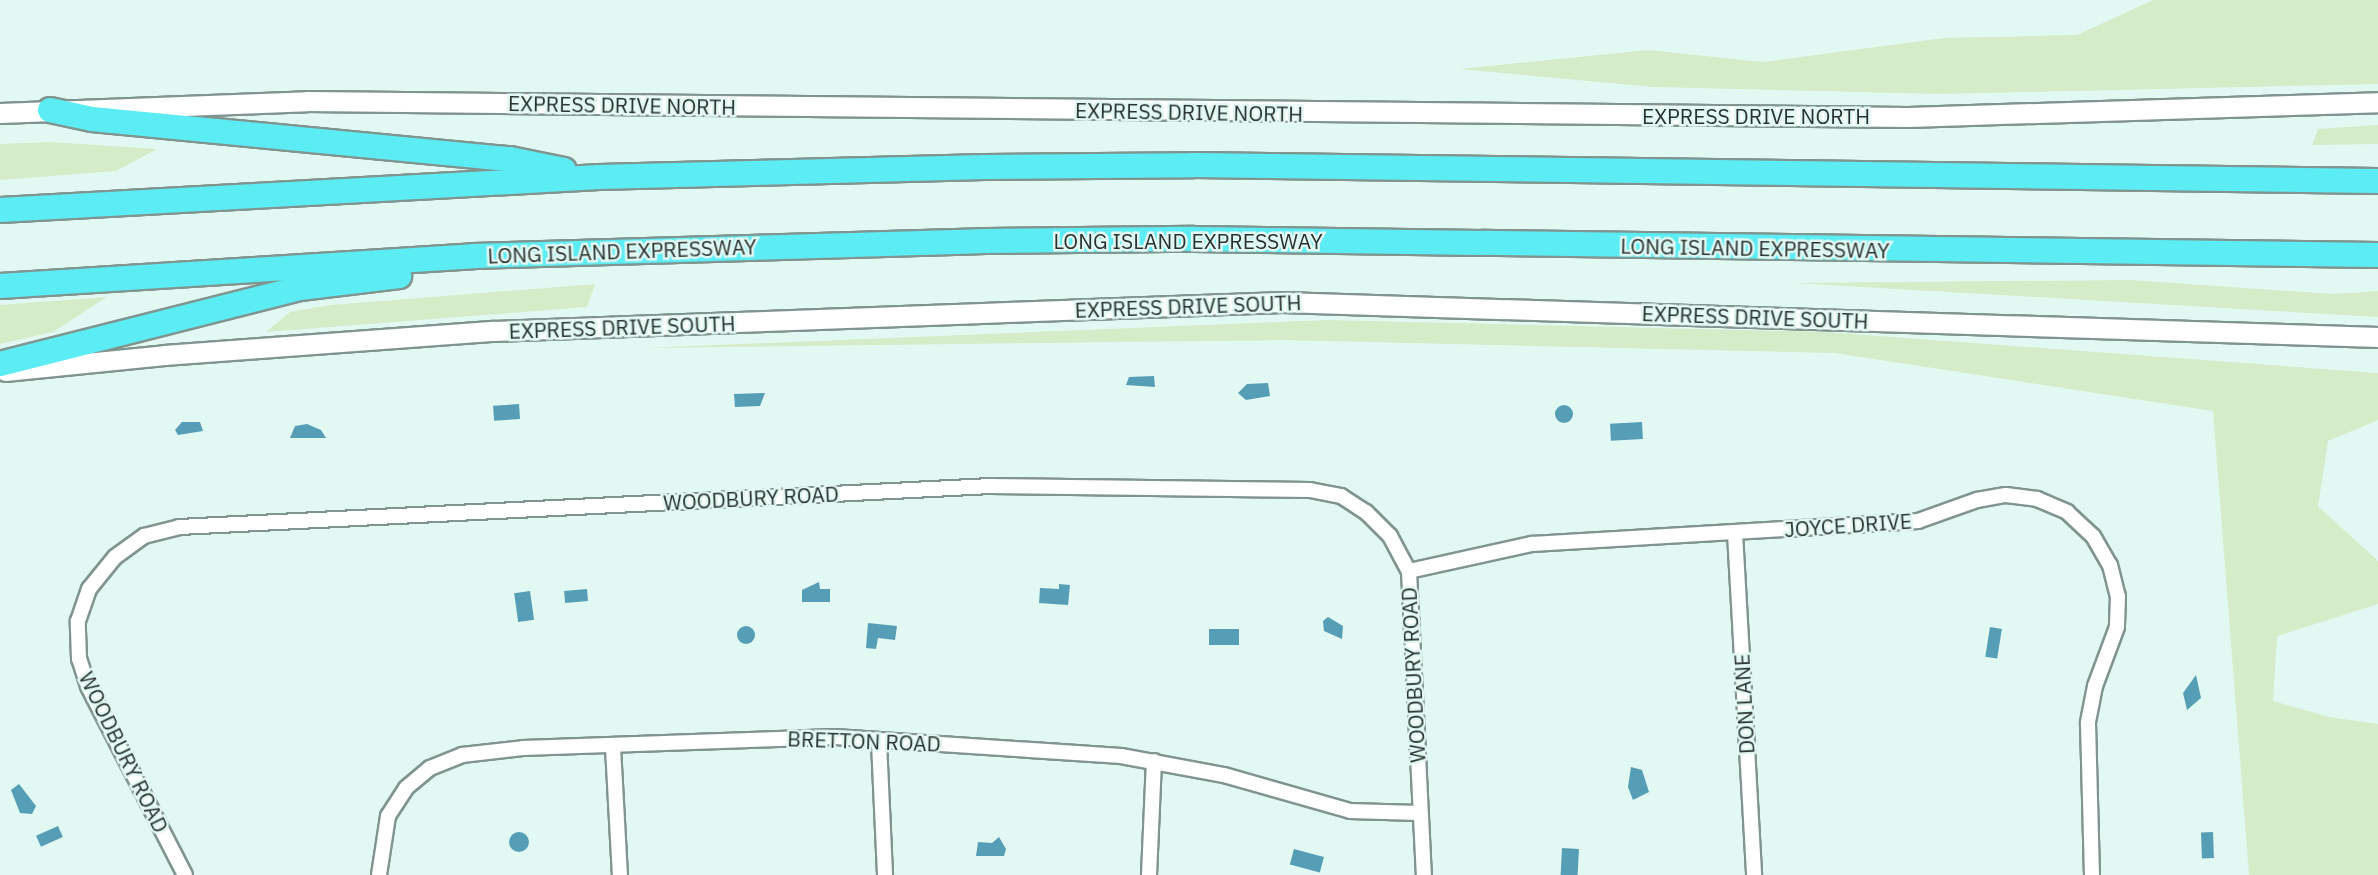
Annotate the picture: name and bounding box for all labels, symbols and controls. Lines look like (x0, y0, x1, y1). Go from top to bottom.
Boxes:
street label: EXPRESS DRIVE NORTH (508, 90, 736, 120)
street label: EXPRESS DRIVE NORTH (1075, 97, 1303, 127)
street label: EXPRESS DRIVE NORTH (1642, 103, 1870, 129)
street label: LONG ISLAND EXPRESSWAY (1053, 228, 1323, 254)
street label: LONG ISLAND EXPRESSWAY (1620, 233, 1890, 263)
street label: LONG ISLAND EXPRESSWAY (487, 234, 757, 268)
street label: EXPRESS DRIVE SOUTH (1074, 289, 1302, 323)
street label: EXPRESS DRIVE SOUTH (1641, 300, 1869, 334)
street label: EXPRESS DRIVE SOUTH (508, 310, 736, 344)
street label: WOODBURY ROAD (663, 481, 839, 515)
street label: JOYCE DRIVE (1783, 508, 1913, 542)
street label: WOODBURY ROAD (1396, 587, 1430, 763)
street label: DON LANE (1729, 653, 1759, 755)
street label: WOODBURY ROAD (74, 667, 174, 837)
street label: BRETTON ROAD (787, 726, 941, 756)

